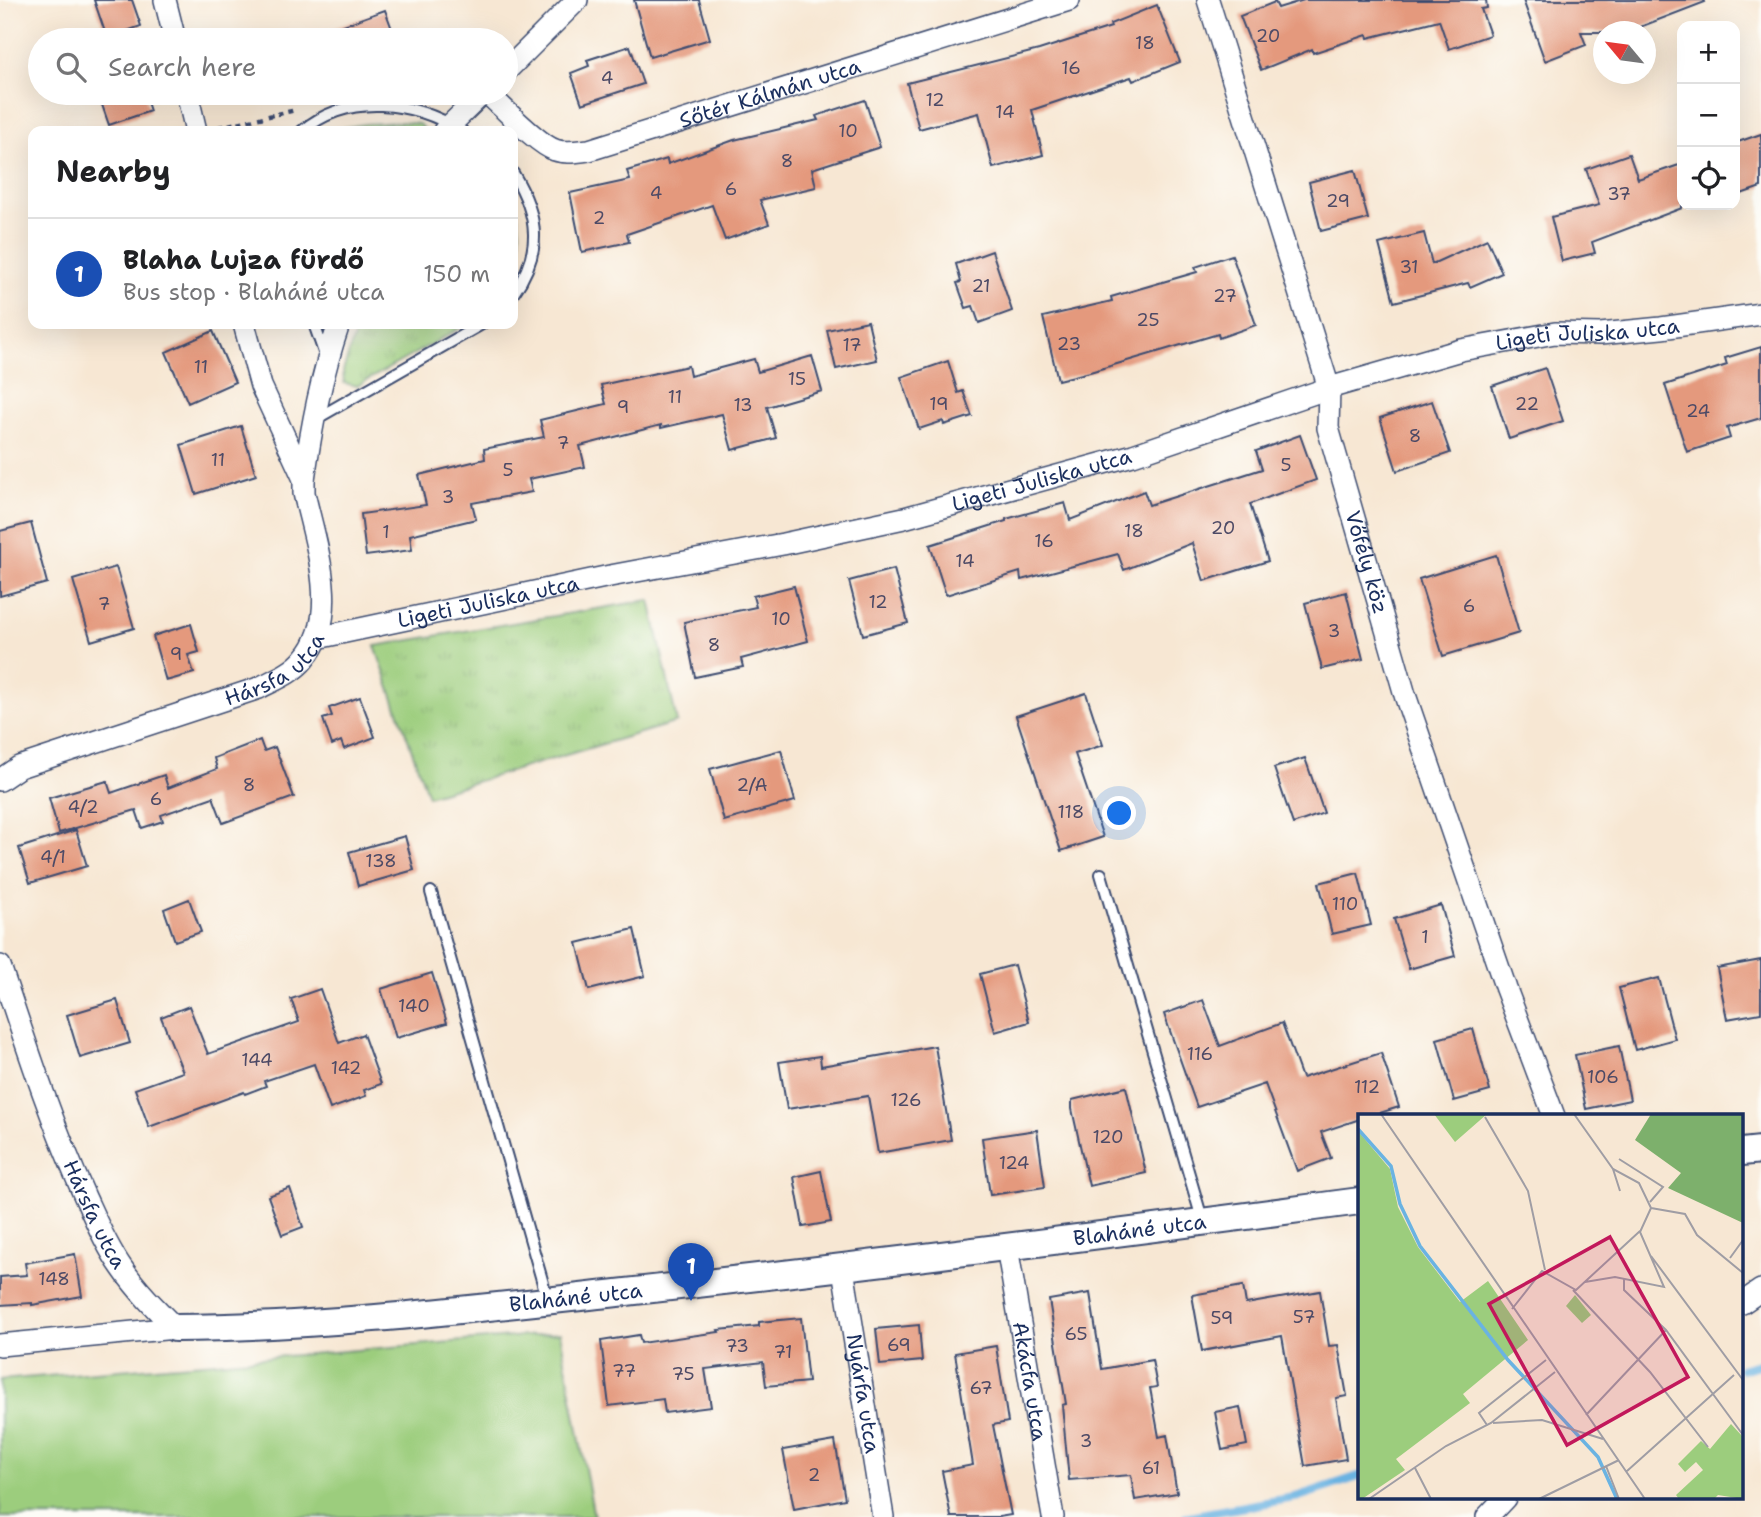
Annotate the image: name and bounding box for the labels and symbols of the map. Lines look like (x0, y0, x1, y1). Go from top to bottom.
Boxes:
north arrow (1593, 21, 1656, 84)
house number: 20 (1256, 24, 1280, 48)
house number: 18 (1135, 31, 1155, 55)
street label: Sőtér Kálmán utca (676, 52, 864, 135)
house number: 16 (1061, 56, 1081, 80)
house number: 4 (601, 66, 613, 90)
house number: 12 (925, 88, 945, 112)
house number: 14 (995, 100, 1015, 124)
house number: 10 (838, 119, 858, 143)
house number: 8 (781, 149, 793, 173)
house number: 6 (725, 177, 737, 201)
house number: 4 (650, 181, 662, 205)
house number: 37 (1607, 182, 1631, 206)
house number: 29 (1326, 189, 1350, 213)
house number: 2 (593, 206, 605, 230)
house number: 31 (1399, 255, 1419, 279)
house number: 21 (971, 274, 991, 298)
house number: 27 (1213, 284, 1237, 308)
house number: 25 (1136, 308, 1160, 332)
street label: Ligeti Juliska utca (1493, 312, 1681, 357)
house number: 23 (1057, 332, 1081, 356)
house number: 17 (842, 333, 862, 357)
house number: 11 (194, 355, 208, 379)
house number: 15 (788, 367, 806, 391)
house number: 11 (668, 385, 682, 409)
house number: 19 (929, 392, 949, 416)
house number: 22 (1515, 392, 1539, 416)
house number: 13 (733, 393, 753, 417)
house number: 9 (617, 395, 629, 419)
house number: 24 (1686, 399, 1710, 423)
house number: 8 (1409, 424, 1421, 448)
house number: 7 (557, 431, 569, 455)
street label: Ligeti Juliska utca (949, 442, 1135, 518)
house number: 11 (211, 448, 225, 472)
house number: 5 (1280, 453, 1292, 477)
house number: 5 (502, 458, 514, 482)
house number: 3 (442, 485, 454, 509)
street label: Vőfély köz (1339, 507, 1395, 617)
house number: 20 (1211, 516, 1235, 540)
house number: 18 (1124, 519, 1144, 543)
house number: 1 (382, 520, 390, 544)
house number: 16 (1034, 529, 1054, 553)
house number: 14 (955, 549, 975, 573)
street label: Ligeti Juliska utca (395, 569, 582, 635)
house number: 12 (868, 590, 888, 614)
house number: 7 (98, 592, 110, 616)
house number: 6 (1463, 594, 1475, 618)
house number: 10 (771, 607, 791, 631)
house number: 3 (1328, 619, 1340, 643)
street label: Hársfa utca (221, 629, 331, 712)
house number: 8 (708, 633, 720, 657)
house number: 9 (170, 642, 182, 666)
house number: 8 (243, 773, 255, 797)
house number: 2/A (736, 773, 768, 797)
house number: 6 (150, 787, 162, 811)
house number: 4/2 (68, 795, 99, 819)
your location (1102, 796, 1136, 830)
house number: 118 (1058, 800, 1084, 824)
house number: 4/1 (40, 845, 66, 869)
house number: 138 (365, 849, 397, 873)
house number: 110 (1332, 892, 1358, 916)
house number: 1 (1421, 925, 1429, 949)
house number: 140 (398, 994, 430, 1018)
house number: 116 (1187, 1042, 1213, 1066)
house number: 144 (241, 1048, 273, 1072)
house number: 142 (331, 1056, 361, 1080)
house number: 106 (1587, 1065, 1619, 1089)
house number: 112 (1354, 1075, 1380, 1099)
house number: 126 (890, 1088, 922, 1112)
inset map (1358, 1114, 1744, 1500)
house number: 120 (1092, 1125, 1124, 1149)
house number: 124 (999, 1151, 1029, 1175)
street label: Hársfa utca (57, 1156, 133, 1274)
street label: Blaháné utca (1071, 1208, 1208, 1252)
pin: 1 (668, 1243, 714, 1301)
house number: 148 (38, 1267, 70, 1291)
street label: Blaháné utca (508, 1276, 644, 1319)
house number: 57 (1293, 1305, 1315, 1329)
house number: 59 (1211, 1306, 1233, 1330)
street label: Akácfa utca (1006, 1319, 1054, 1443)
house number: 65 (1065, 1322, 1087, 1346)
street label: Nyárfa utca (840, 1332, 886, 1455)
house number: 69 (887, 1333, 911, 1357)
house number: 73 (725, 1334, 749, 1358)
house number: 71 (773, 1340, 793, 1364)
house number: 77 (612, 1359, 636, 1383)
house number: 75 (672, 1362, 694, 1386)
house number: 67 (969, 1376, 993, 1400)
house number: 3 (1080, 1429, 1092, 1453)
house number: 61 (1142, 1456, 1160, 1480)
house number: 2 (808, 1463, 820, 1487)

